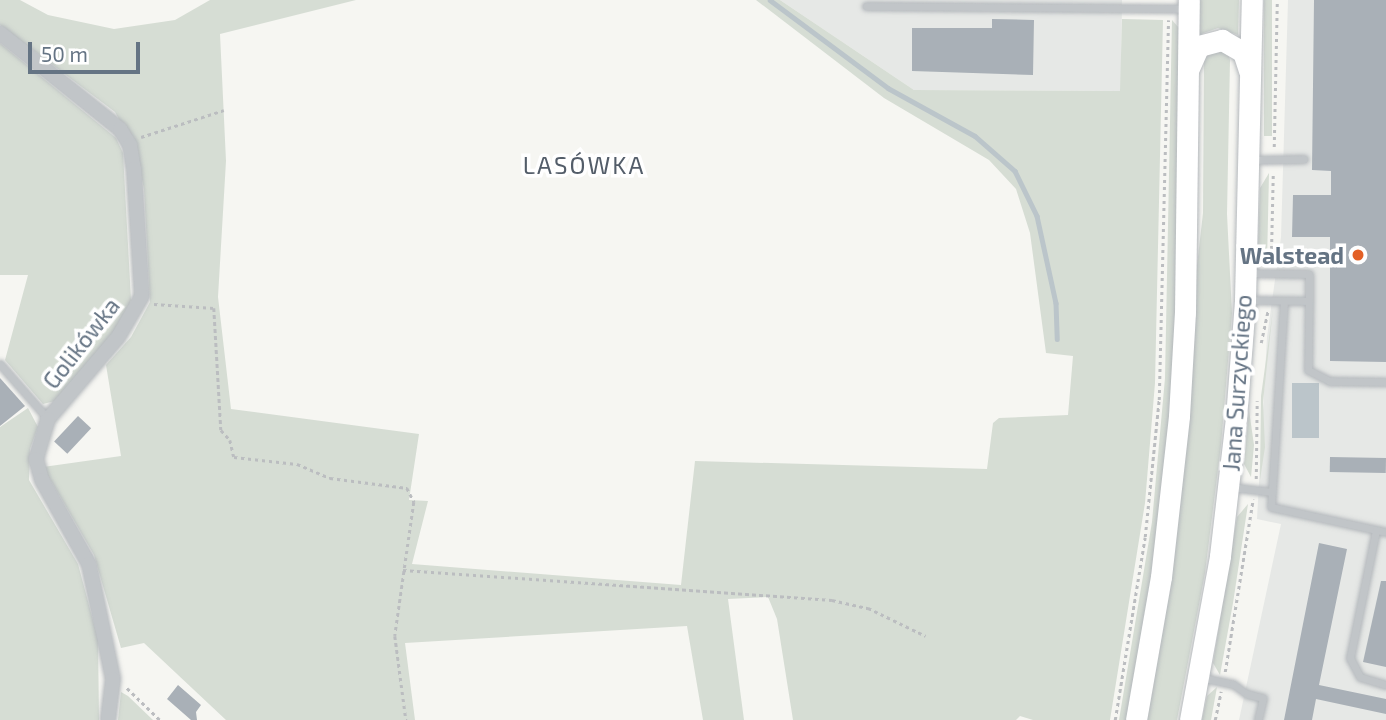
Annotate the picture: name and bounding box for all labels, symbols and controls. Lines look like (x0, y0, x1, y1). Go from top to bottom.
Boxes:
scale bar (32, 28, 144, 72)
text: 50 m (41, 41, 88, 66)
district label: LASÓWKA (524, 151, 644, 179)
place label: Walstead (1240, 241, 1344, 269)
marker: Walstead (1350, 247, 1366, 263)
street label: Golikówka (37, 292, 125, 394)
street label: Jana Surzyckiego (1217, 294, 1257, 472)

